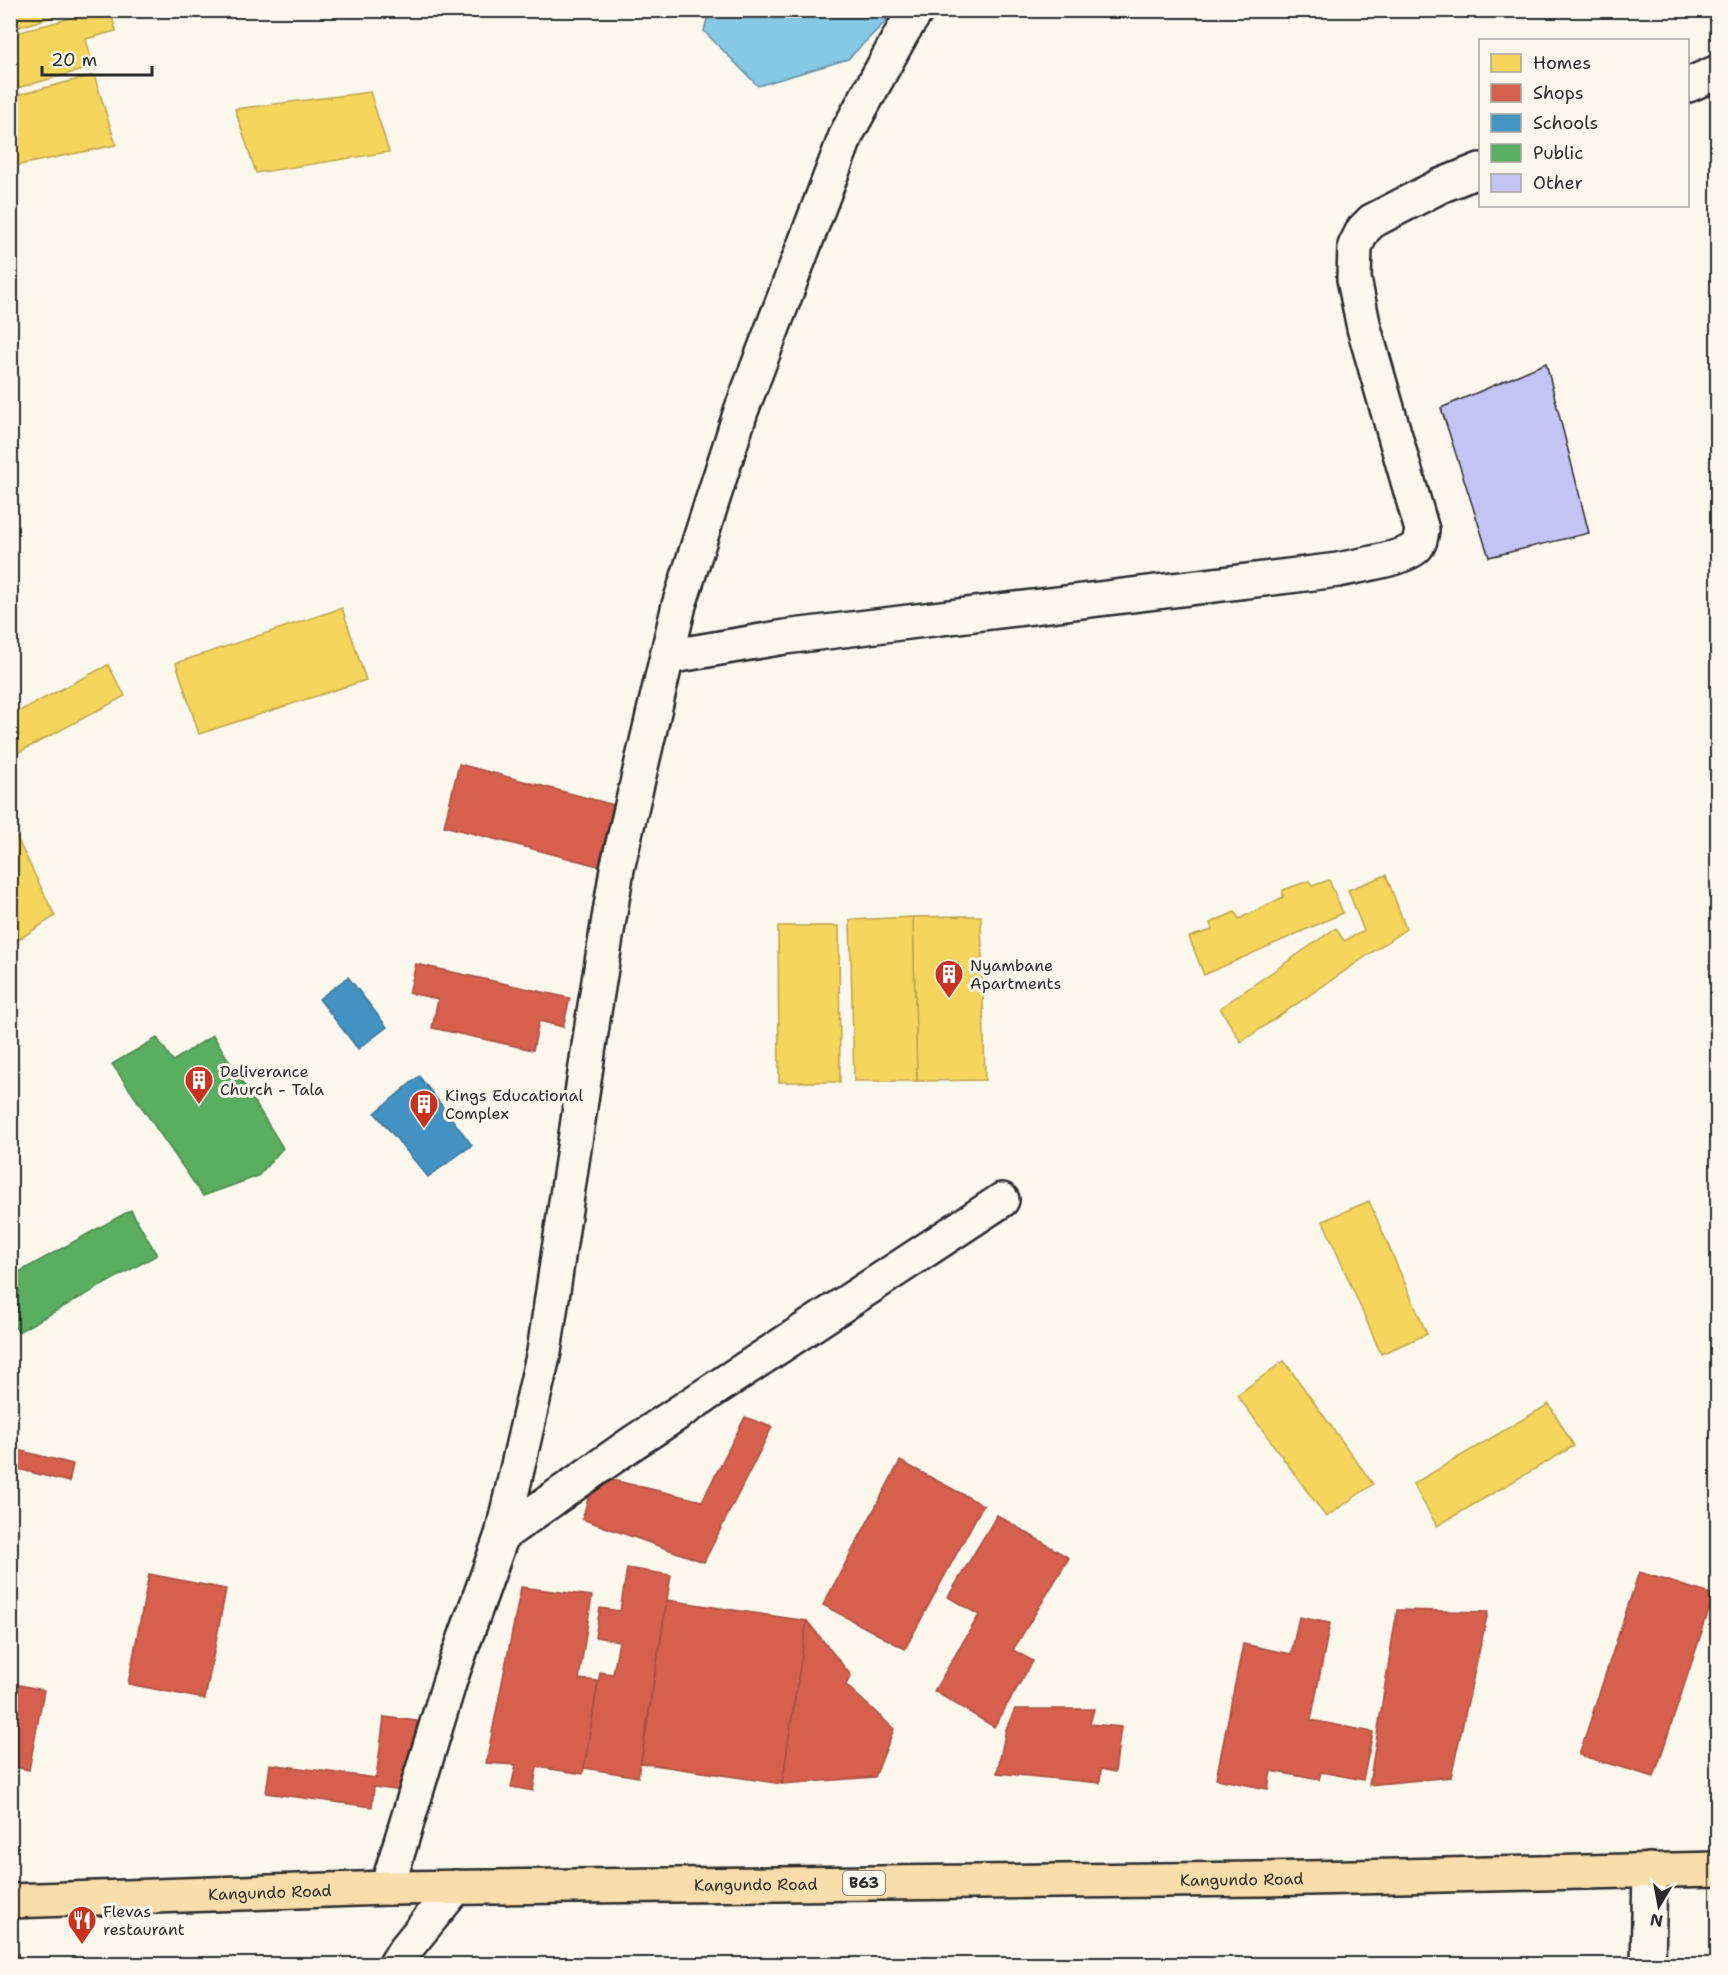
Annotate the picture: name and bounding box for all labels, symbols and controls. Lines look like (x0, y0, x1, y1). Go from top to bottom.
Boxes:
scale bar (42, 39, 152, 77)
legend (1479, 39, 1689, 207)
text: 20 m (51, 48, 97, 72)
text: Homes (1533, 51, 1591, 75)
text: Shops (1533, 81, 1584, 105)
text: Schools (1533, 111, 1599, 135)
text: Public (1533, 141, 1583, 165)
text: Other (1533, 171, 1583, 195)
place label: Nyambane Apartments (970, 955, 1061, 994)
building icon: Nyambane Apartments (933, 958, 965, 1000)
place label: Deliverance Church - Tala (220, 1061, 324, 1100)
building icon: Deliverance Church - Tala (183, 1064, 215, 1106)
place label: Kings Educational Complex (445, 1085, 583, 1124)
building icon: Kings Educational Complex (408, 1088, 440, 1130)
street label: Kangundo Road (1180, 1868, 1304, 1890)
road number: B63 (843, 1871, 885, 1895)
street label: Kangundo Road (694, 1873, 818, 1895)
north arrow (1629, 1876, 1689, 1936)
street label: Kangundo Road (208, 1879, 332, 1905)
place label: Flevas restaurant (103, 1901, 185, 1940)
restaurant icon: Flevas restaurant (66, 1904, 98, 1946)
text: N (1648, 1909, 1665, 1932)

